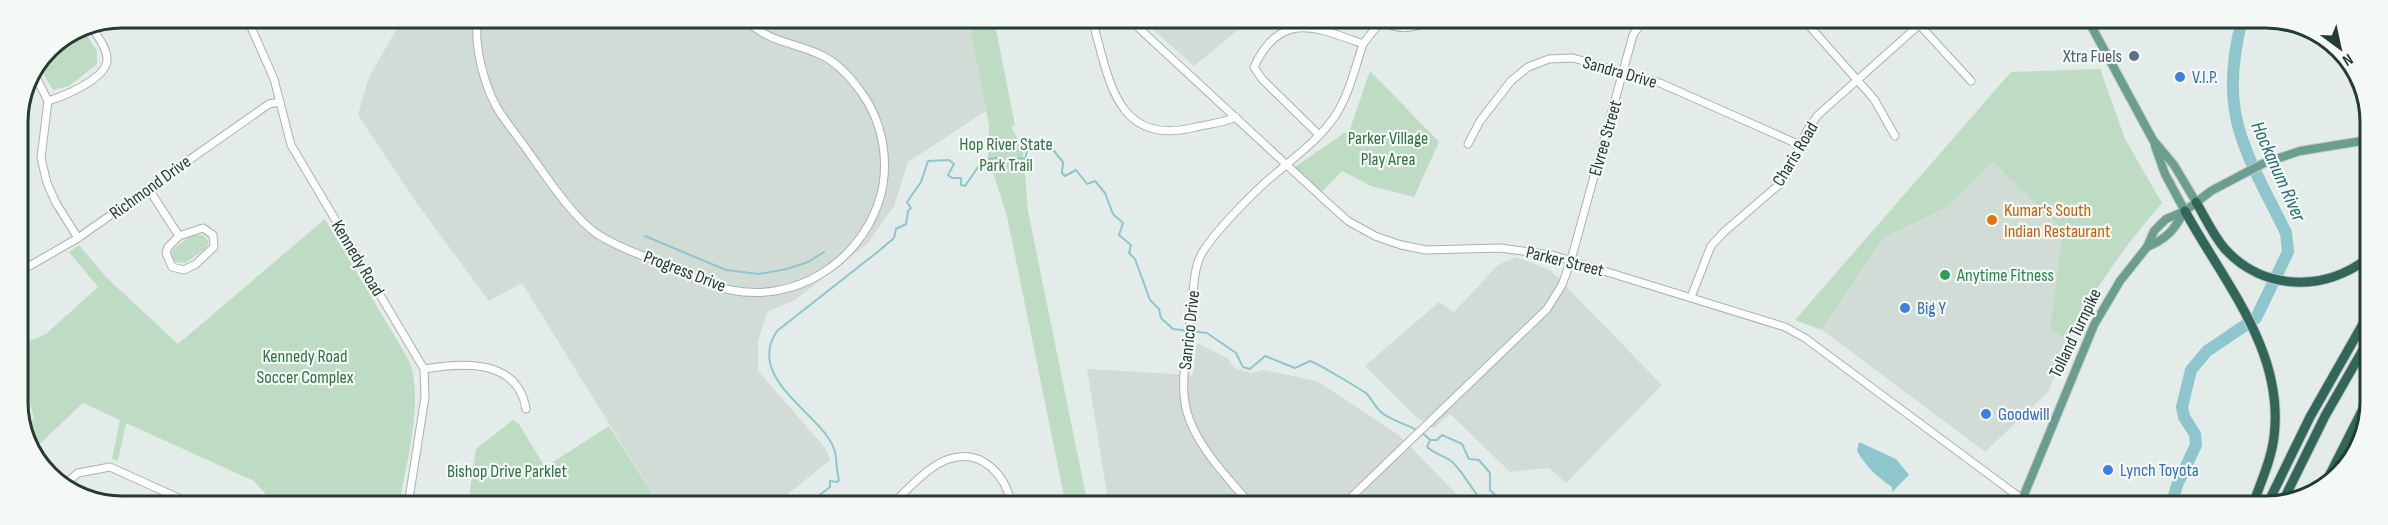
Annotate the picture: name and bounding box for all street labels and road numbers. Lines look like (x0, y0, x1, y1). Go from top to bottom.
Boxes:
street label: Sandra Drive (1580, 52, 1659, 93)
street label: Elvree Street (1585, 97, 1626, 178)
street label: Charis Road (1768, 118, 1823, 190)
street label: Richmond Drive (106, 151, 195, 224)
street label: Kennedy Road (327, 216, 388, 300)
street label: Parker Street (1524, 242, 1606, 281)
street label: Progress Drive (641, 246, 729, 297)
street label: Tolland Turnpike (2045, 285, 2106, 381)
street label: Sanrico Drive (1175, 289, 1204, 371)

